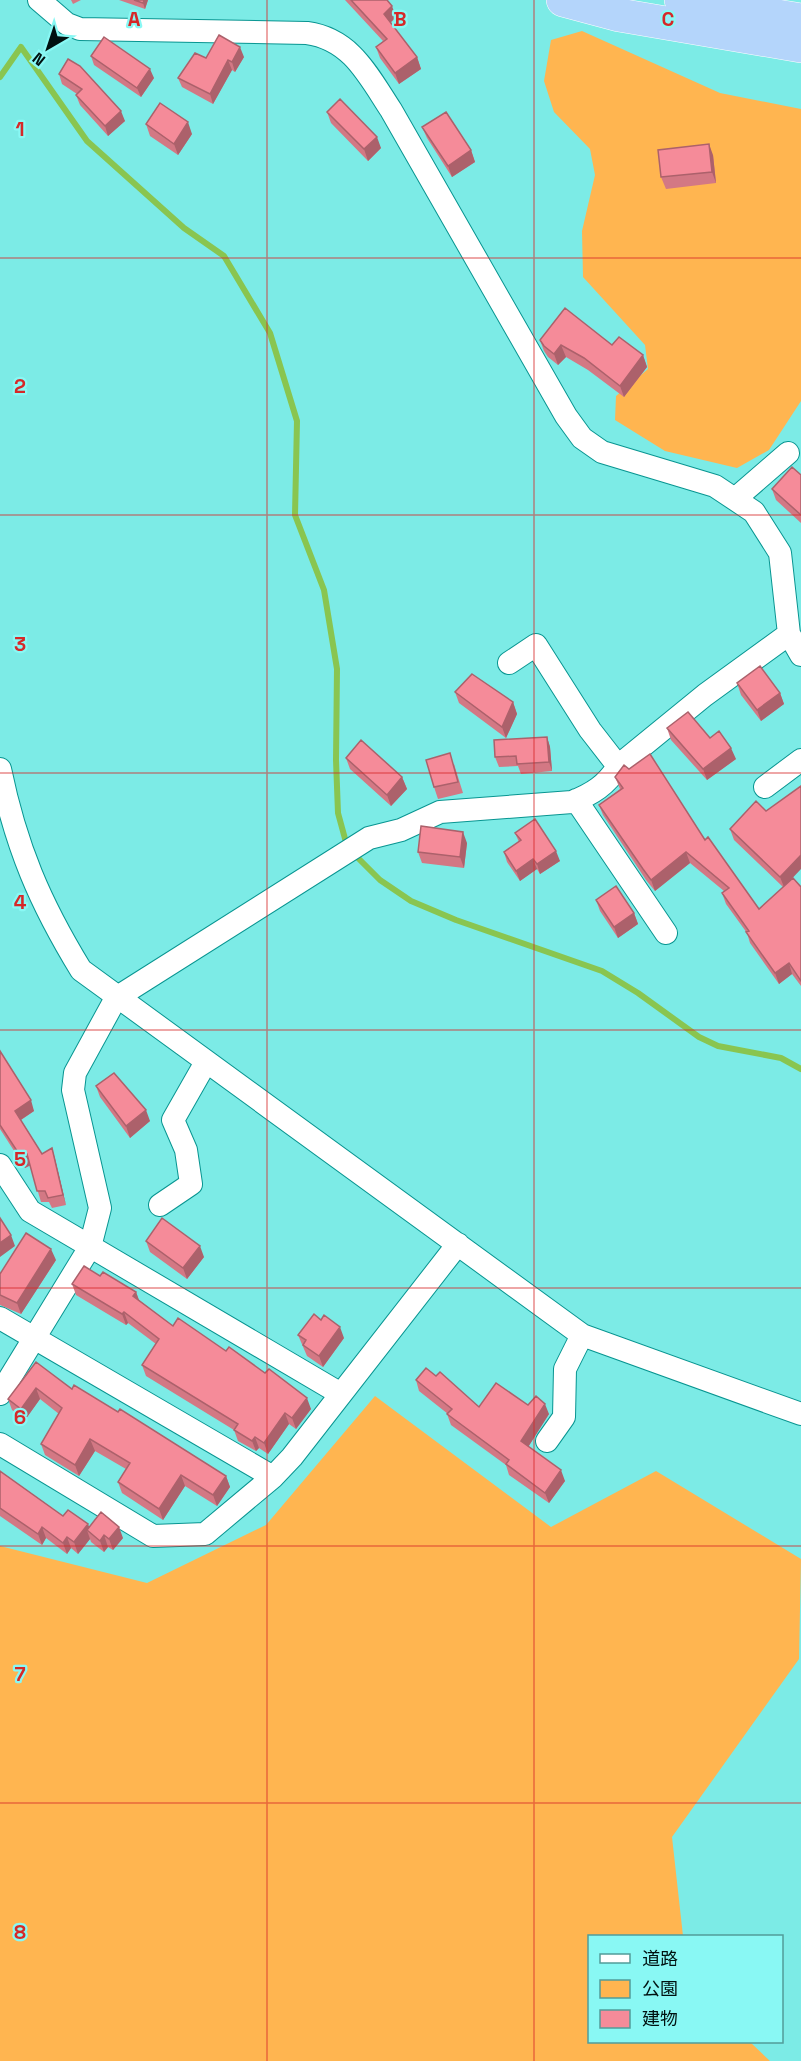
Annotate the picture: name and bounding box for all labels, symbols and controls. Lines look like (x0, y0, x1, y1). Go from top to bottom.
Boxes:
text: A (128, 6, 141, 32)
text: B (393, 6, 407, 32)
text: C (662, 6, 675, 32)
north arrow (18, 18, 78, 78)
text: N (28, 48, 50, 71)
text: 1 (15, 116, 25, 142)
text: 2 (14, 373, 26, 399)
text: 3 (14, 631, 26, 657)
text: 4 (14, 889, 27, 915)
text: 5 (14, 1146, 26, 1172)
text: 6 (14, 1404, 26, 1430)
text: 7 (14, 1661, 26, 1687)
text: 8 (14, 1919, 26, 1945)
legend (588, 1935, 783, 2043)
text: 道路 (642, 1947, 678, 1970)
text: 公園 (642, 1977, 678, 2000)
text: 建物 (642, 2007, 678, 2030)

